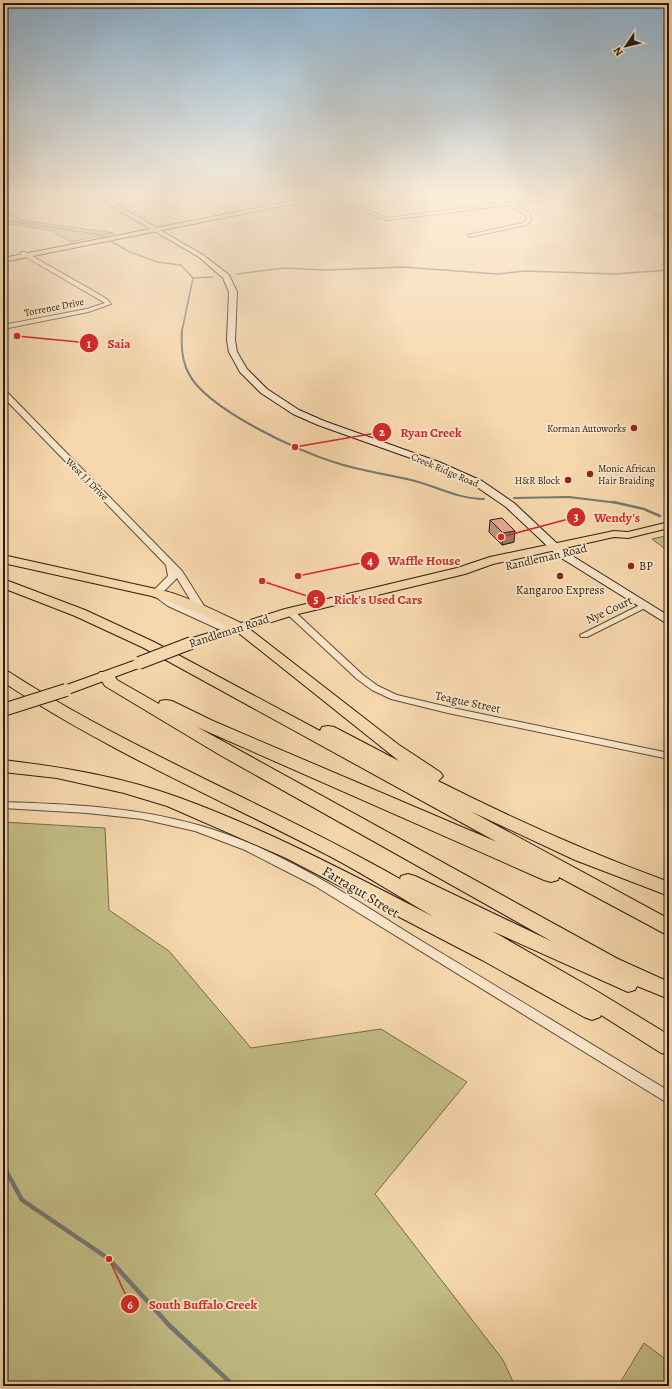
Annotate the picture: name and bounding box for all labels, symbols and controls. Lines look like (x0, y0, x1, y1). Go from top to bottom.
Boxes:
north arrow (606, 26, 646, 66)
text: N (610, 44, 627, 59)
street label: Torrence Drive (23, 295, 85, 319)
callout: Saia (79, 331, 138, 356)
text: Saia (107, 335, 131, 352)
text: 1 (87, 336, 92, 352)
callout: Ryan Creek (372, 420, 469, 445)
place label: Korman Autoworks (547, 422, 626, 435)
marker: Korman Autoworks (629, 423, 639, 433)
text: 2 (379, 424, 385, 440)
text: Ryan Creek (400, 424, 462, 441)
street label: Creek Ridge Road (409, 450, 481, 490)
street label: West J J Drive (62, 454, 112, 504)
place label: Monic African Hair Braiding (598, 462, 656, 487)
marker: Monic African Hair Braiding (585, 469, 595, 479)
place label: H&R Block (515, 474, 560, 487)
marker: H&R Block (563, 475, 573, 485)
callout: Wendy's (566, 505, 648, 530)
text: 3 (573, 509, 579, 525)
text: Wendy's (593, 509, 640, 526)
street label: Randleman Road (504, 540, 589, 574)
callout: Waffle House (360, 548, 469, 573)
text: Waffle House (387, 552, 460, 569)
text: 4 (367, 553, 373, 569)
place label: BP (639, 558, 653, 574)
marker: BP (626, 561, 636, 571)
marker: Kangaroo Express (555, 571, 565, 581)
place label: Kangaroo Express (516, 582, 604, 598)
callout: Rick's Used Cars (306, 586, 430, 611)
text: 5 (313, 591, 319, 607)
text: Rick's Used Cars (334, 591, 422, 608)
street label: Nye Court (583, 592, 635, 628)
street label: Randleman Road (187, 610, 272, 652)
street label: Teague Street (434, 687, 502, 717)
street label: Farragut Street (319, 862, 403, 923)
callout: South Buffalo Creek (120, 1292, 265, 1317)
text: South Buffalo Creek (149, 1296, 257, 1313)
text: 6 (127, 1297, 133, 1313)

